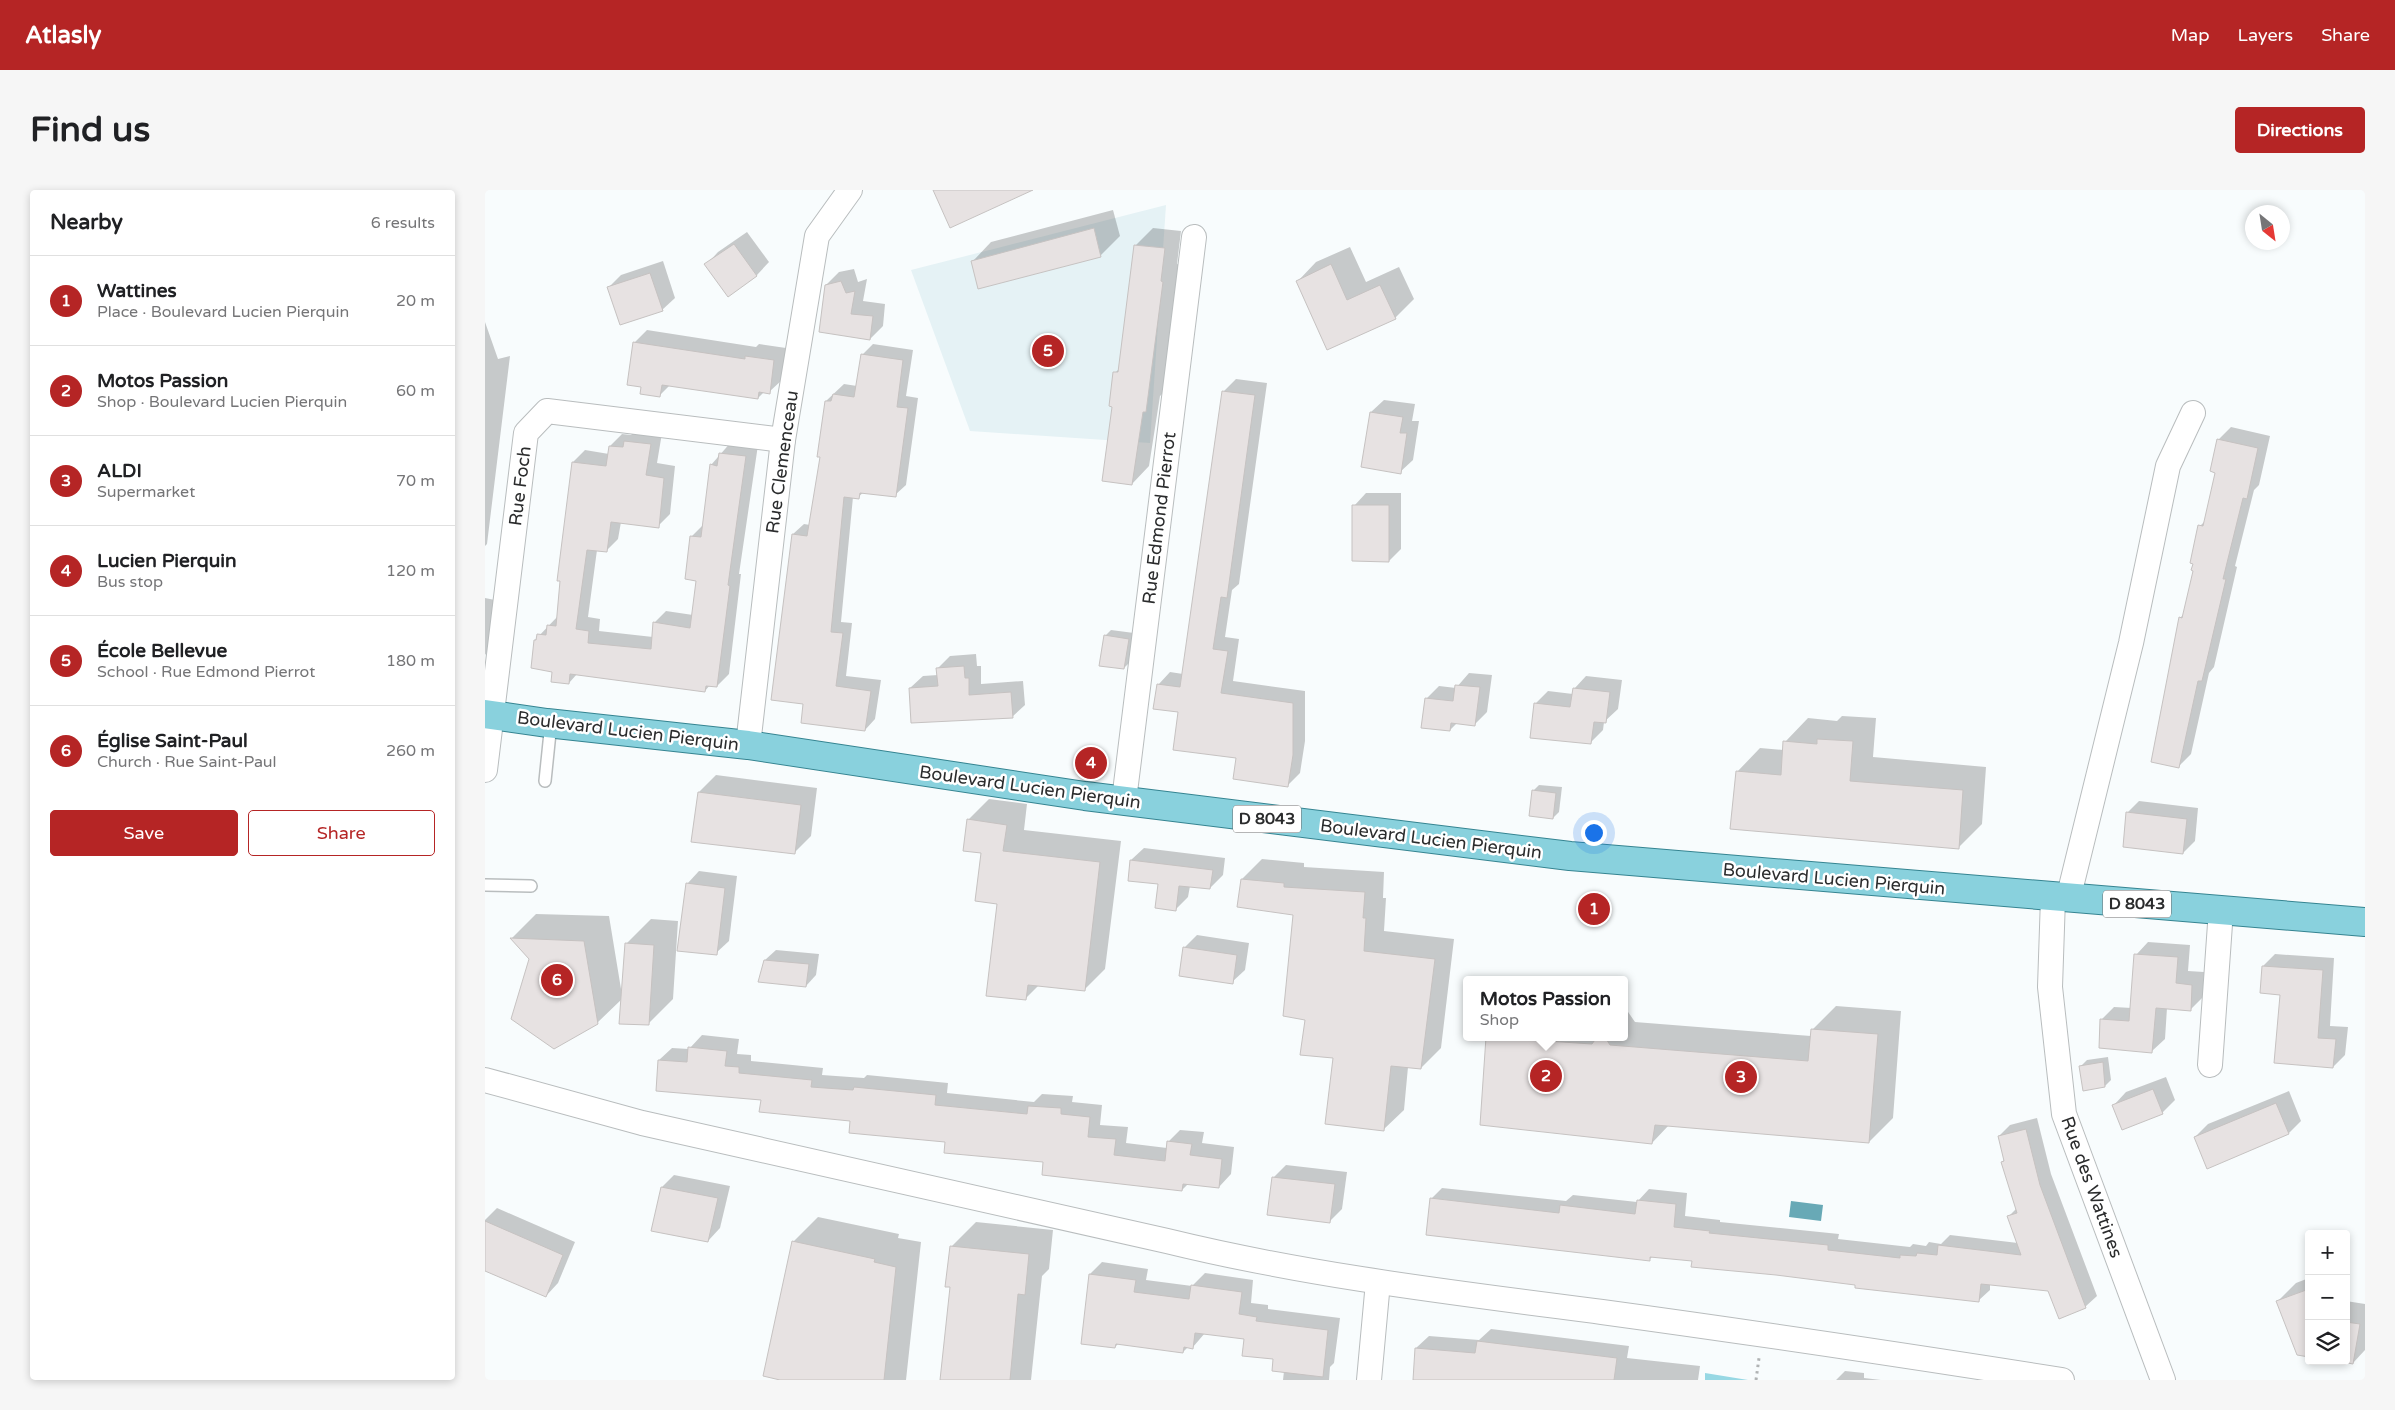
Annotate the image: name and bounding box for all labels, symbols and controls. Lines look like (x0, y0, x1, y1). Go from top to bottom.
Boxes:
text: Atlasly (25, 21, 101, 50)
text: Map (2171, 24, 2210, 46)
text: Layers (2238, 24, 2293, 46)
text: Share (2321, 24, 2370, 46)
button: Directions (2235, 107, 2365, 153)
text: Find us (30, 109, 150, 151)
north arrow (2245, 205, 2290, 250)
text: Nearby (50, 210, 123, 235)
text: 6 results (371, 213, 435, 233)
text: Wattines (97, 280, 177, 302)
text: 1 (61, 291, 71, 311)
text: 20 m (396, 291, 435, 311)
text: Place · Boulevard Lucien Pierquin (97, 302, 349, 322)
pin: 5 (1032, 332, 1064, 370)
text: Motos Passion (97, 370, 228, 392)
text: 2 (61, 381, 71, 401)
text: 60 m (396, 381, 435, 401)
street label: Rue Clemenceau (761, 389, 803, 535)
text: Shop · Boulevard Lucien Pierquin (97, 392, 347, 412)
street label: Rue Edmond Pierrot (1138, 430, 1181, 605)
street label: Rue Foch (504, 445, 536, 527)
text: ALDI (97, 460, 142, 482)
text: 3 (61, 471, 71, 491)
text: 70 m (396, 471, 435, 491)
text: Supermarket (97, 482, 195, 502)
text: Lucien Pierquin (97, 550, 237, 572)
text: 4 (61, 561, 71, 581)
text: 120 m (386, 561, 435, 581)
text: Bus stop (97, 572, 163, 592)
text: École Bellevue (97, 640, 227, 662)
text: 5 (61, 651, 71, 671)
text: 180 m (386, 651, 435, 671)
text: School · Rue Edmond Pierrot (97, 662, 315, 682)
street label: Boulevard Lucien Pierquin (516, 706, 740, 756)
text: Église Saint-Paul (97, 730, 248, 752)
text: 6 (61, 741, 71, 761)
text: 260 m (386, 741, 435, 761)
pin: 4 (1075, 744, 1107, 782)
text: Church · Rue Saint-Paul (97, 752, 277, 772)
street label: Boulevard Lucien Pierquin (918, 761, 1142, 813)
road number: D 8043 (1233, 806, 1301, 832)
button: Save (50, 810, 238, 856)
button: Share (248, 810, 435, 856)
street label: Boulevard Lucien Pierquin (1319, 814, 1543, 864)
your location (1581, 820, 1607, 846)
street label: Boulevard Lucien Pierquin (1722, 858, 1946, 900)
pin: 1 (1578, 890, 1610, 928)
road number: D 8043 (2103, 891, 2171, 918)
pin: 6 (541, 961, 573, 999)
popup (1463, 976, 1628, 1041)
text: Motos Passion (1480, 988, 1611, 1010)
text: Shop (1480, 1010, 1519, 1030)
pin: 2 (1530, 1057, 1562, 1095)
pin: 3 (1725, 1058, 1757, 1096)
street label: Rue des Wattines (2056, 1113, 2128, 1261)
map controls (2305, 1230, 2350, 1365)
button: + (2305, 1230, 2350, 1275)
button: − (2305, 1275, 2350, 1320)
button: layers (2305, 1320, 2350, 1365)

